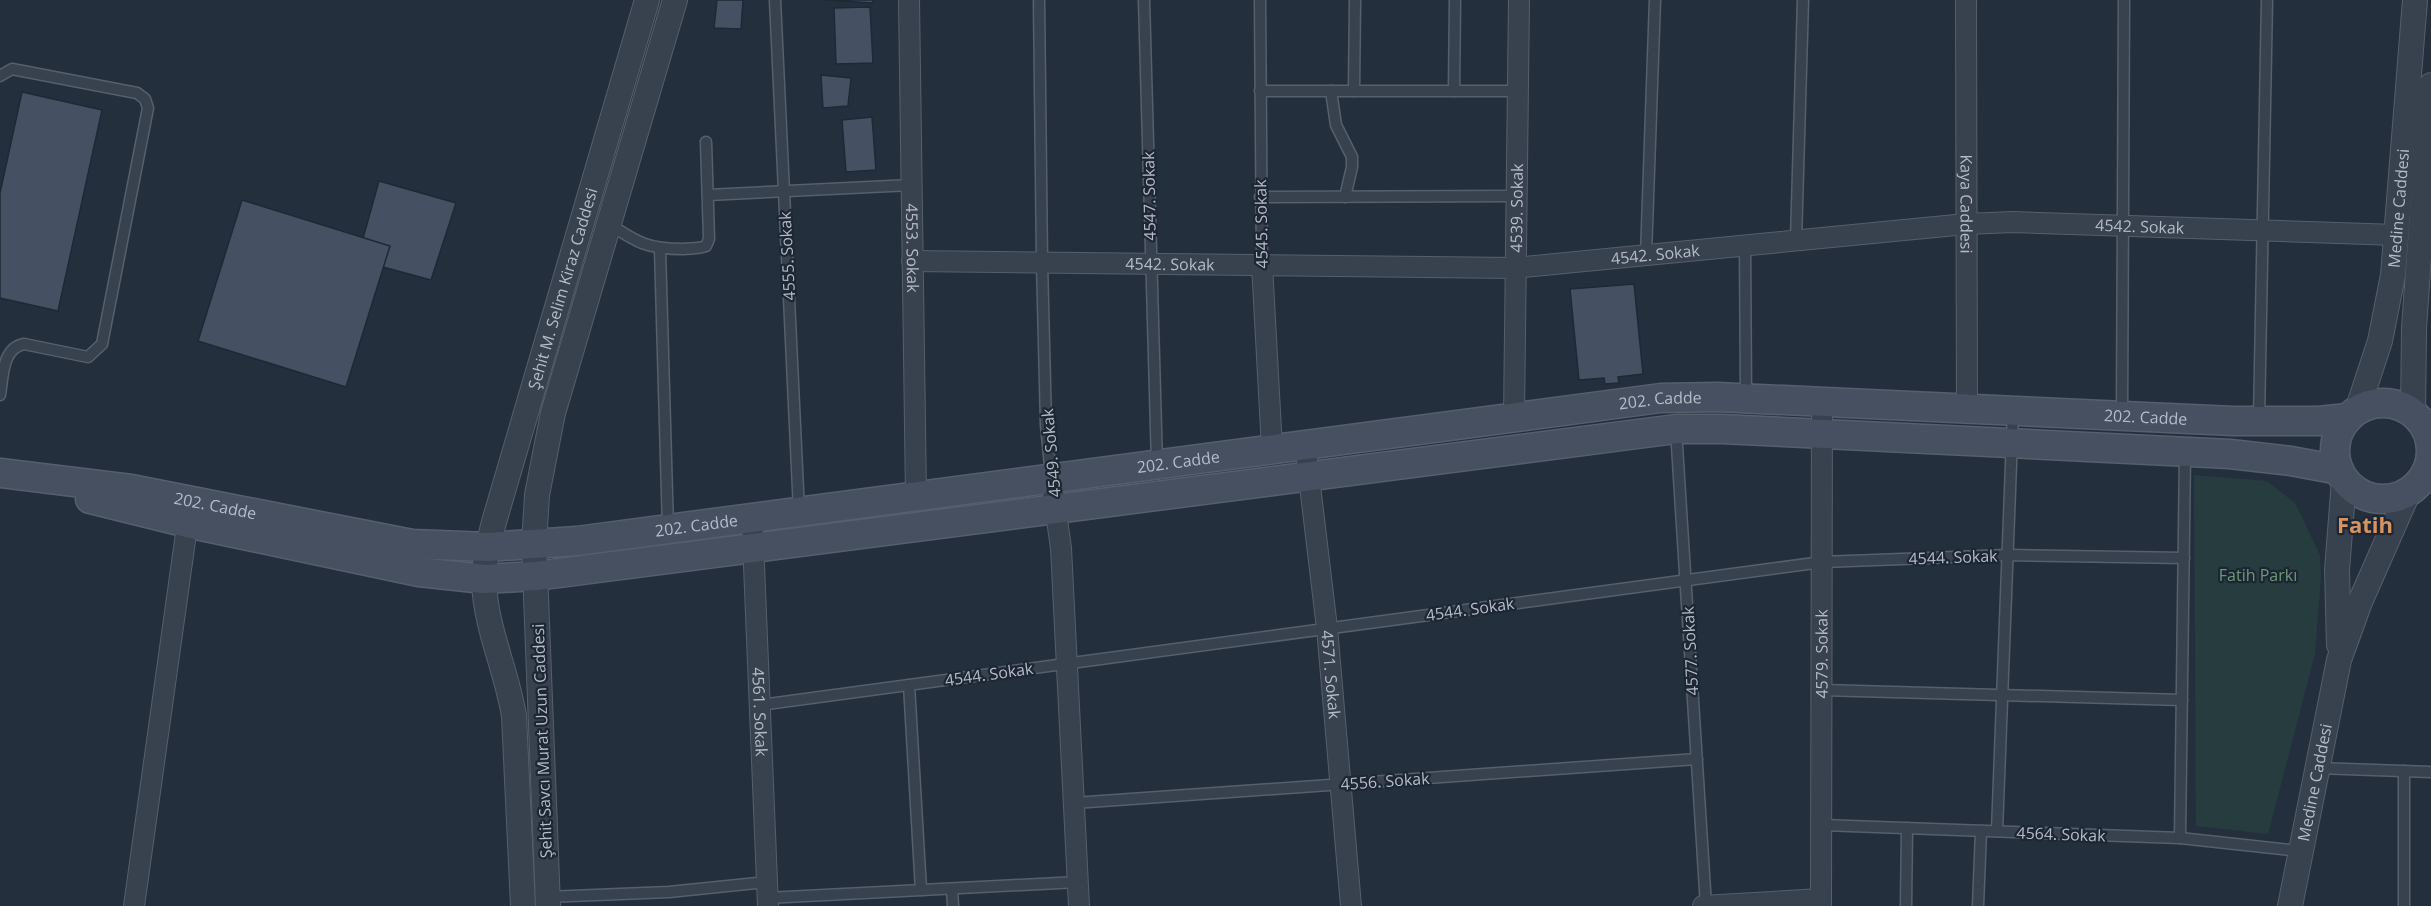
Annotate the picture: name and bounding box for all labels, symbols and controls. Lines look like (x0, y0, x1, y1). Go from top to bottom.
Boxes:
street label: Medine Caddesi (2383, 148, 2414, 269)
street label: 4547. Sokak (1137, 151, 1161, 241)
street label: Kaya Caddesi (1955, 154, 1978, 254)
street label: 4539. Sokak (1505, 163, 1528, 253)
street label: 4545. Sokak (1249, 179, 1273, 269)
street label: Şehit M. Selim Kiraz Caddesi (522, 185, 602, 392)
street label: 4553. Sokak (901, 203, 924, 293)
street label: 4555. Sokak (774, 210, 800, 301)
street label: 4542. Sokak (2095, 214, 2185, 239)
street label: 4542. Sokak (1610, 239, 1701, 270)
street label: 4542. Sokak (1125, 252, 1215, 276)
street label: 202. Cadde (1617, 386, 1702, 414)
street label: 202. Cadde (2103, 404, 2188, 430)
street label: 4549. Sokak (1036, 407, 1066, 498)
street label: 202. Cadde (1135, 445, 1221, 478)
street label: 202. Cadde (172, 487, 258, 524)
street label: 202. Cadde (654, 509, 739, 542)
district label: Fatih (2337, 509, 2393, 539)
street label: 4544. Sokak (1908, 544, 1998, 570)
park label: Fatih Parkı (2219, 564, 2297, 586)
street label: 4544. Sokak (1424, 592, 1516, 626)
street label: 4577. Sokak (1677, 605, 1703, 696)
street label: 4579. Sokak (1810, 609, 1833, 699)
street label: Şehit Savcı Murat Uzun Caddesi (527, 623, 557, 859)
street label: 4571. Sokak (1316, 629, 1346, 720)
street label: 4544. Sokak (943, 657, 1035, 691)
street label: 4561. Sokak (747, 667, 773, 757)
street label: Medine Caddesi (2292, 722, 2337, 843)
street label: 4556. Sokak (1340, 767, 1431, 795)
street label: 4564. Sokak (2016, 821, 2106, 847)

